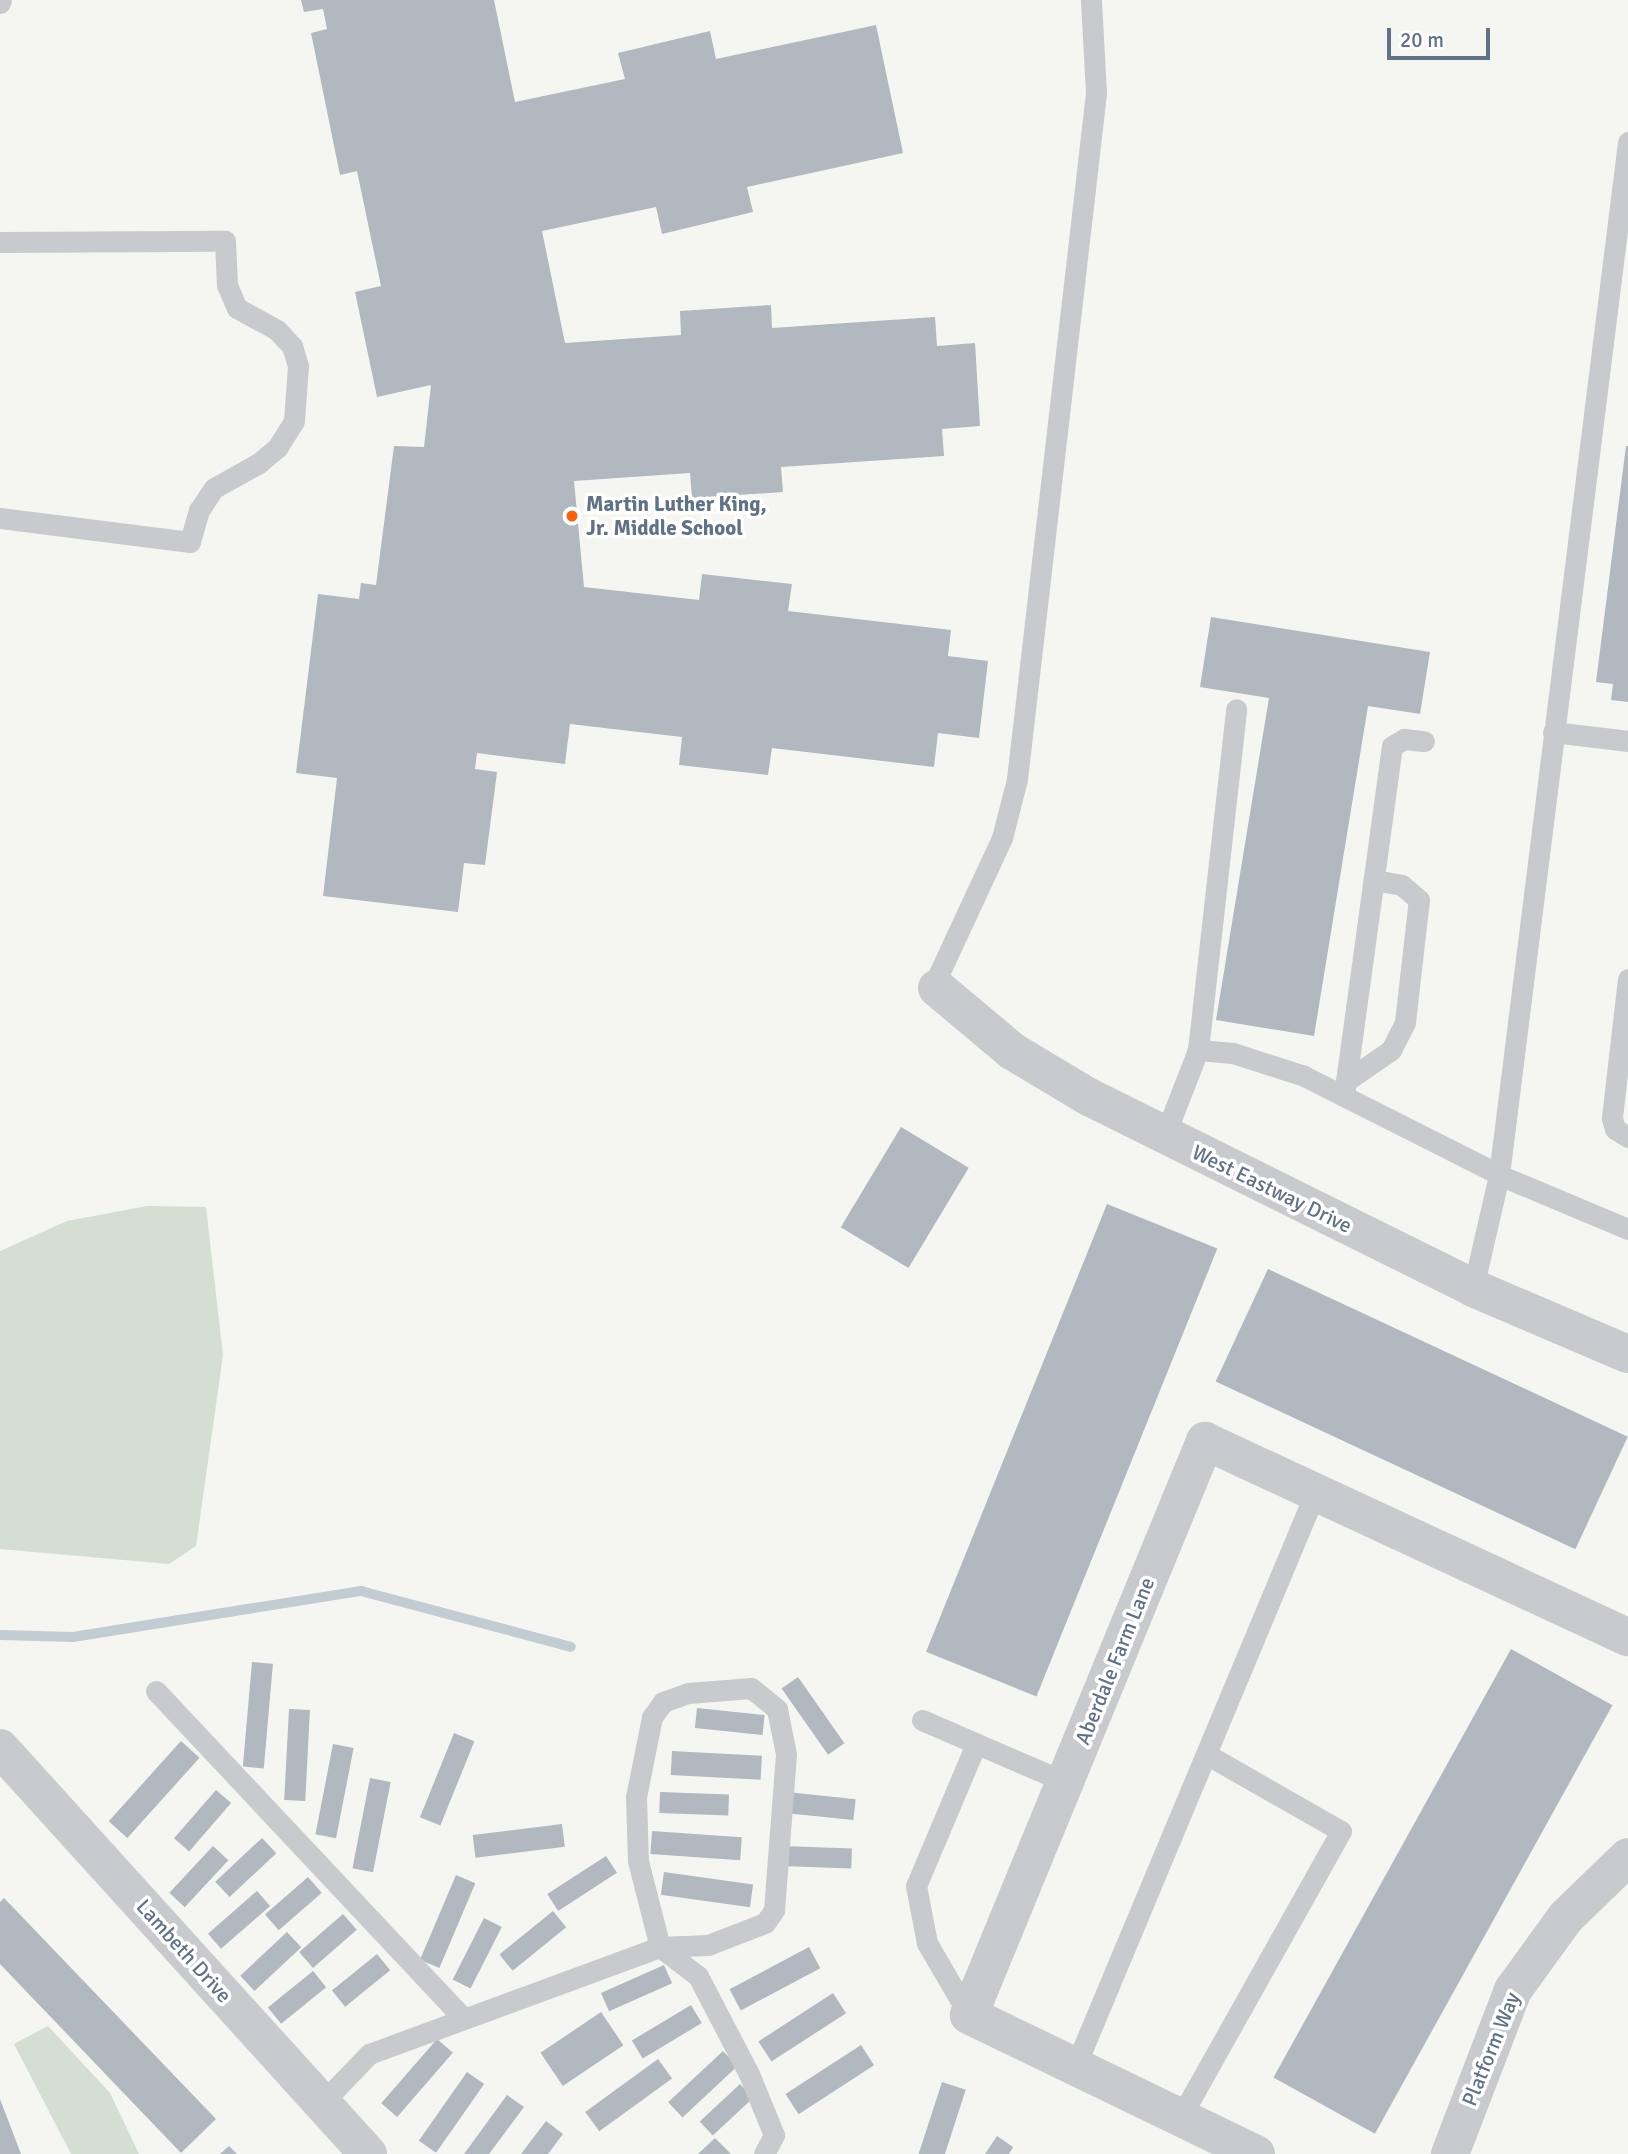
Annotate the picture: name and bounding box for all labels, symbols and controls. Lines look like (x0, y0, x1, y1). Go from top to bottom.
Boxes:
scale bar (1390, 14, 1493, 58)
text: 20 m (1400, 27, 1444, 53)
place label: Martin Luther King, Jr. Middle School (586, 491, 767, 541)
marker: Martin Luther King, Jr. Middle School (564, 508, 580, 524)
street label: West Eastway Drive (1188, 1139, 1356, 1239)
street label: Aberdale Farm Lane (1070, 1574, 1160, 1748)
street label: Lambeth Drive (131, 1894, 237, 2008)
street label: Platform Way (1457, 1988, 1525, 2110)

